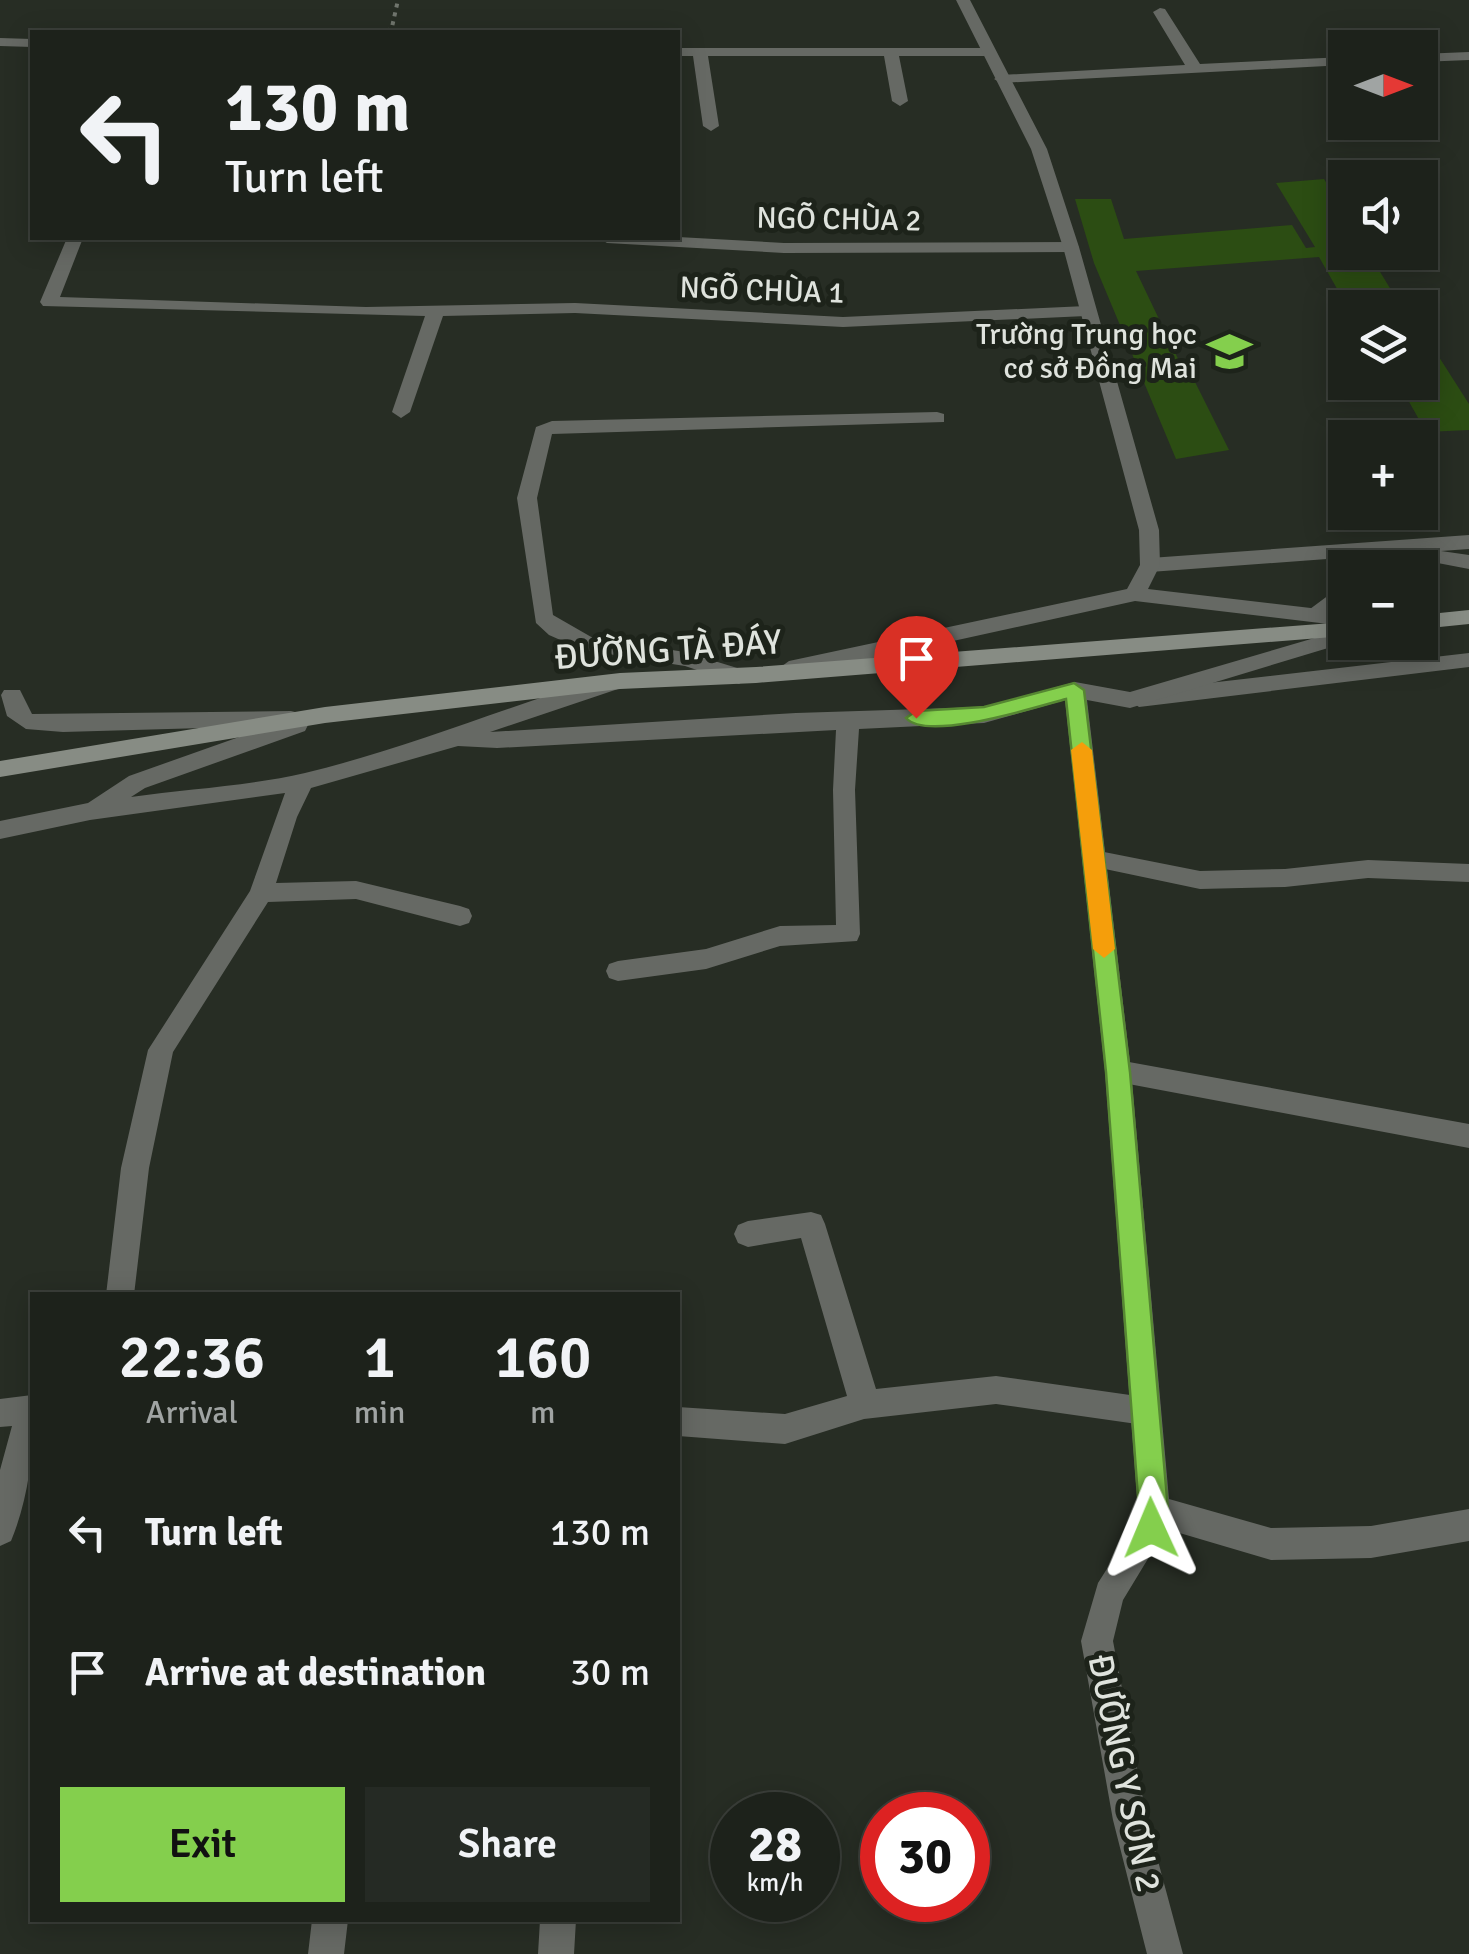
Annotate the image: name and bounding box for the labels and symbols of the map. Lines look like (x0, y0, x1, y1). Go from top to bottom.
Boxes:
north arrow (1328, 30, 1438, 140)
street label: NGÕ CHÙA 2 (756, 200, 922, 239)
street label: NGÕ CHÙA 1 (679, 269, 845, 312)
place label: Trường Trung học cơ sở Đồng Mai (976, 316, 1197, 387)
school or university icon: Trường Trung học cơ sở Đồng Mai (1206, 327, 1254, 375)
pin (874, 616, 959, 719)
street label: ĐƯỜNG TÀ ĐÁY (553, 620, 783, 679)
position arrow (1099, 1476, 1203, 1580)
street label: ĐƯỜNG Y SƠN 2 (1078, 1650, 1171, 1896)
speed limit sign: 30 (860, 1792, 990, 1922)

